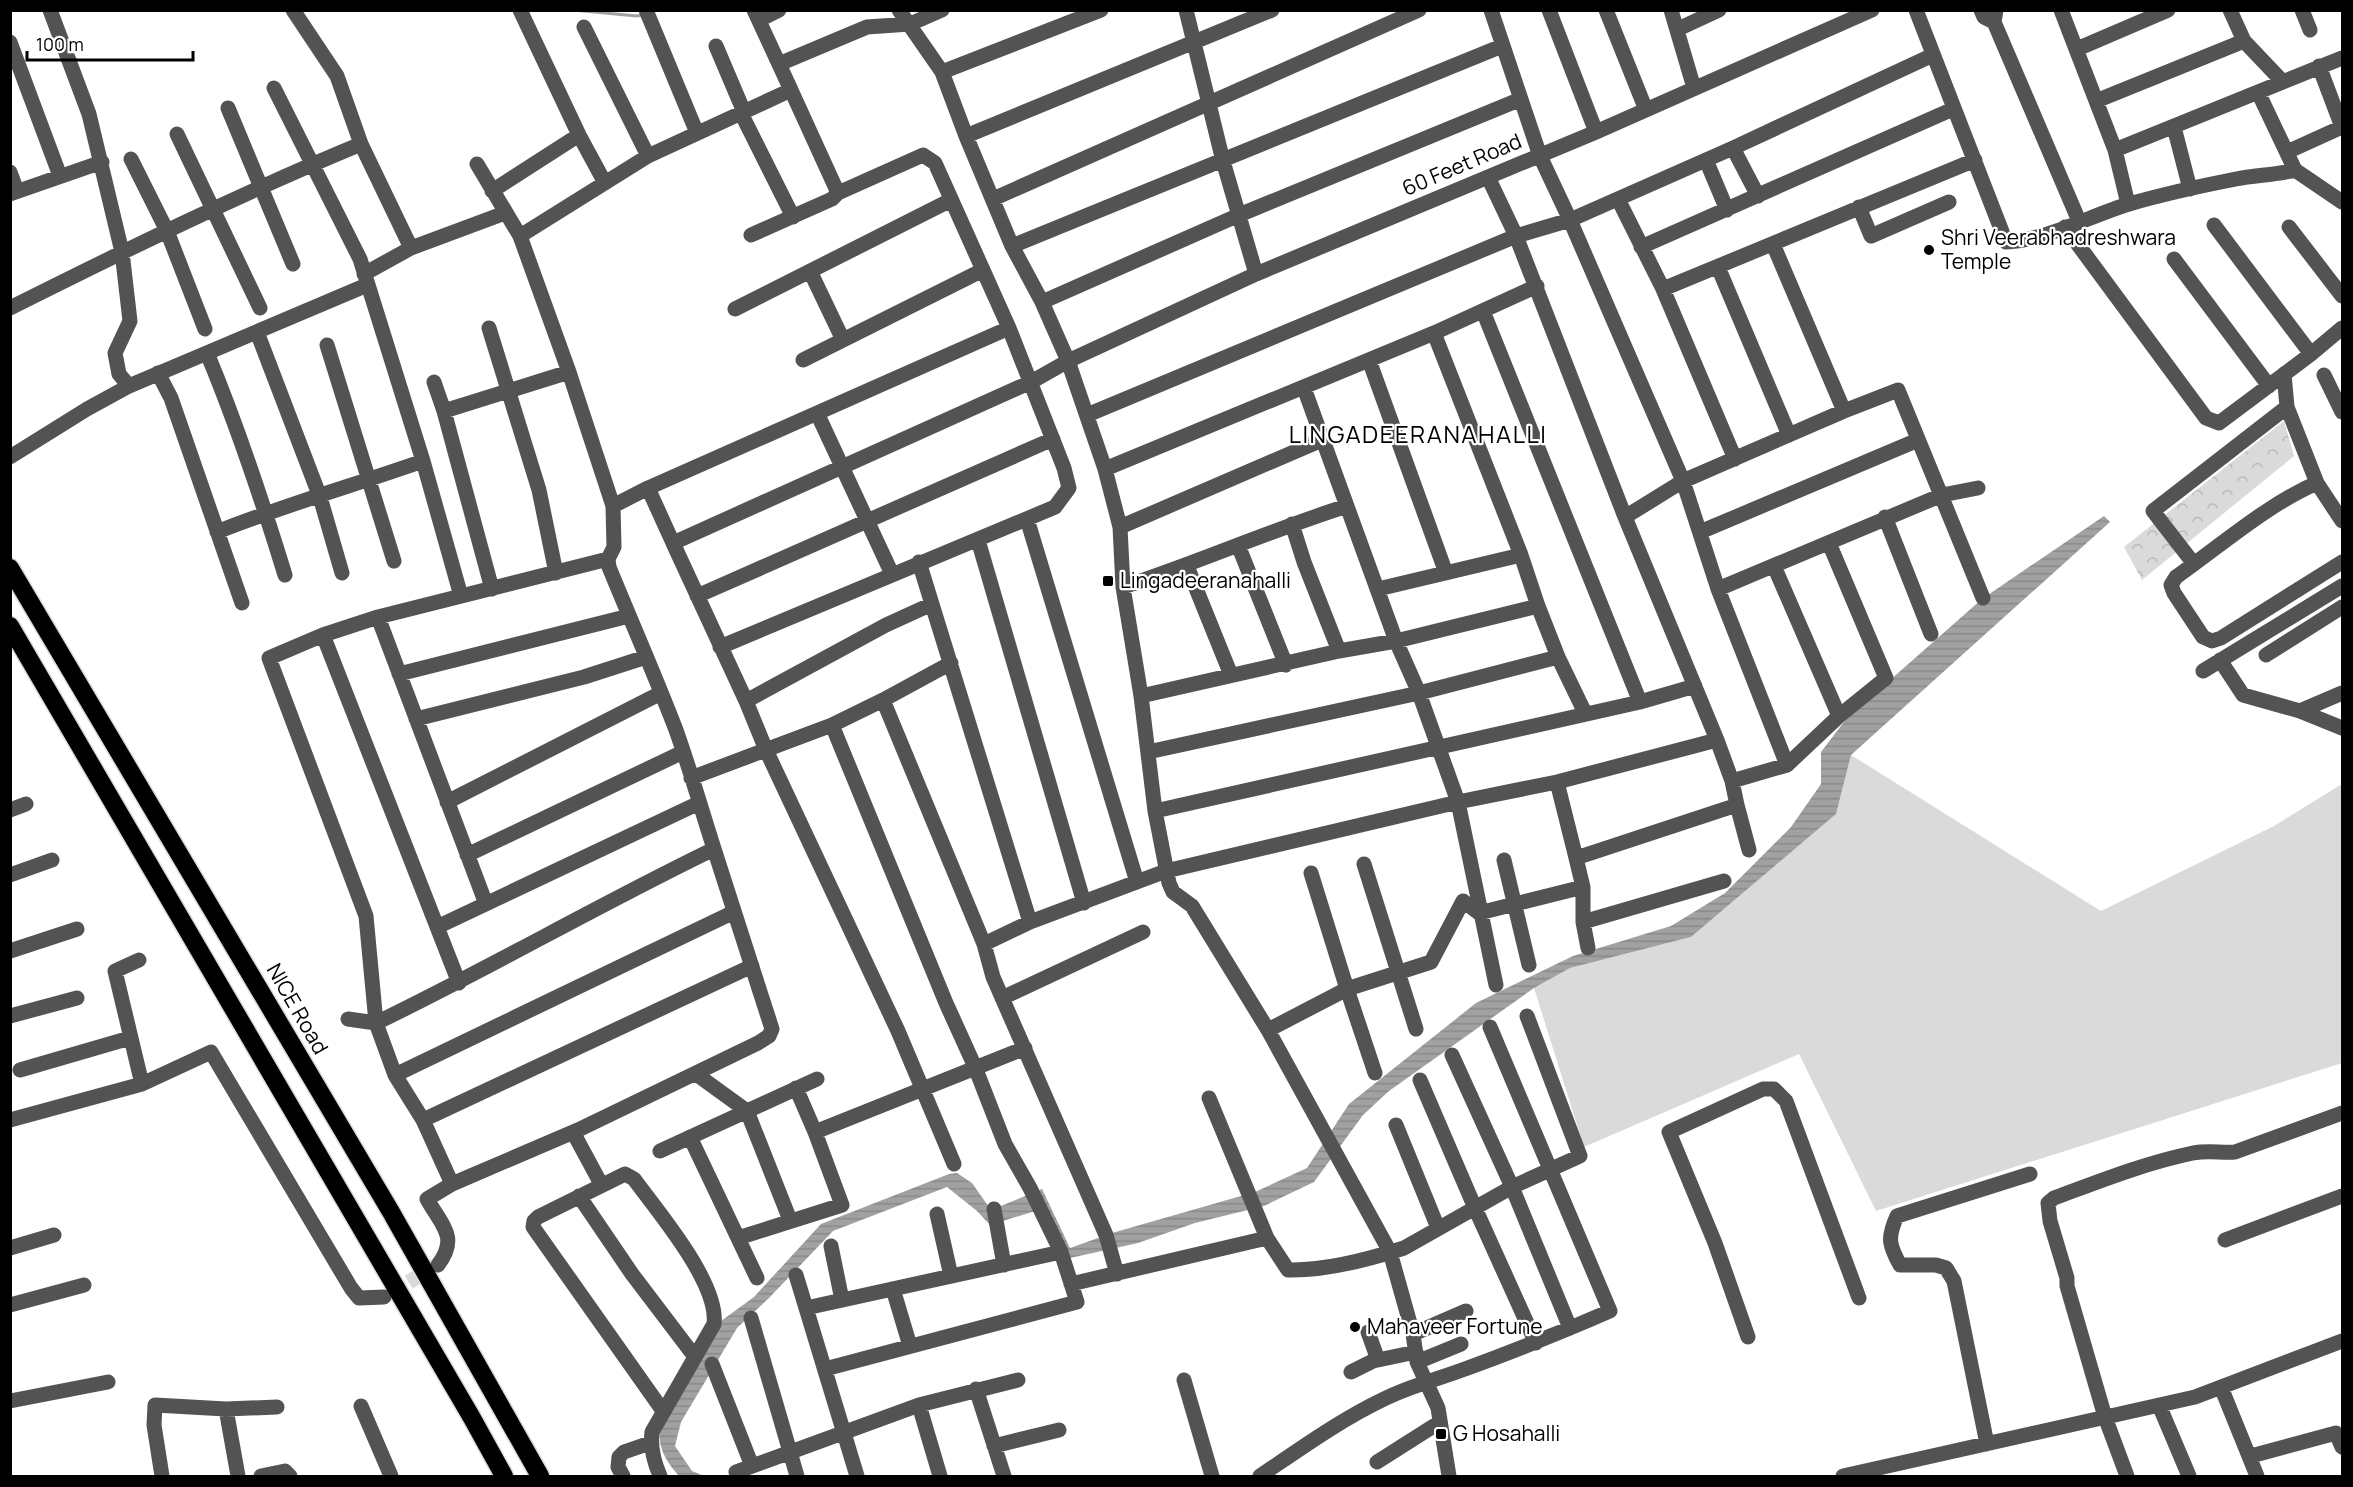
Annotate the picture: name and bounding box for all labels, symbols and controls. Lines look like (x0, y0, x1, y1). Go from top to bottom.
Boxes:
scale bar (27, 24, 194, 62)
text: 100 m (36, 32, 84, 56)
street label: 60 Feet Road (1398, 126, 1526, 202)
place label: Shri Veerabhadreshwara Temple (1941, 223, 2176, 275)
marker: Shri Veerabhadreshwara Temple (1922, 243, 1936, 257)
district label: LINGADEERANAHALLI (1289, 417, 1547, 450)
place label: Lingadeeranahalli (1120, 566, 1291, 594)
marker: Lingadeeranahalli (1101, 574, 1115, 588)
street label: NICE Road (261, 958, 335, 1059)
place label: Mahaveer Fortune (1367, 1312, 1542, 1340)
marker: Mahaveer Fortune (1348, 1320, 1362, 1334)
place label: G Hosahalli (1453, 1419, 1560, 1447)
marker: G Hosahalli (1434, 1427, 1448, 1441)

